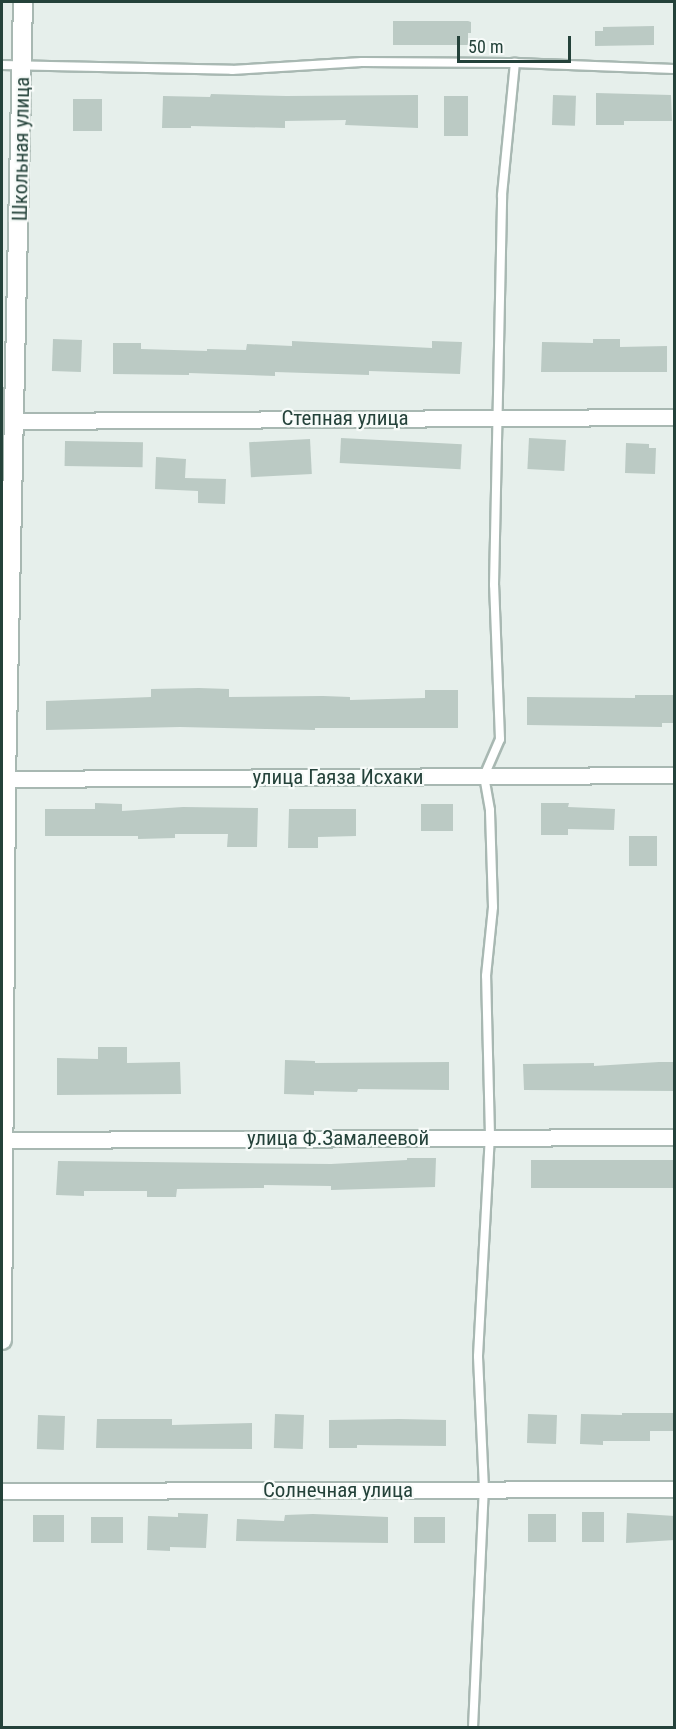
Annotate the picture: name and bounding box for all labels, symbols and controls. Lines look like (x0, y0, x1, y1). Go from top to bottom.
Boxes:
scale bar (460, 24, 574, 62)
text: 50 m (468, 36, 503, 57)
street label: Школьная улица (7, 76, 35, 222)
street label: Степная улица (281, 405, 409, 431)
street label: улица Гаяза Исхаки (253, 764, 423, 790)
street label: улица Ф.Замалеевой (247, 1125, 429, 1151)
street label: Солнечная улица (263, 1477, 413, 1503)

